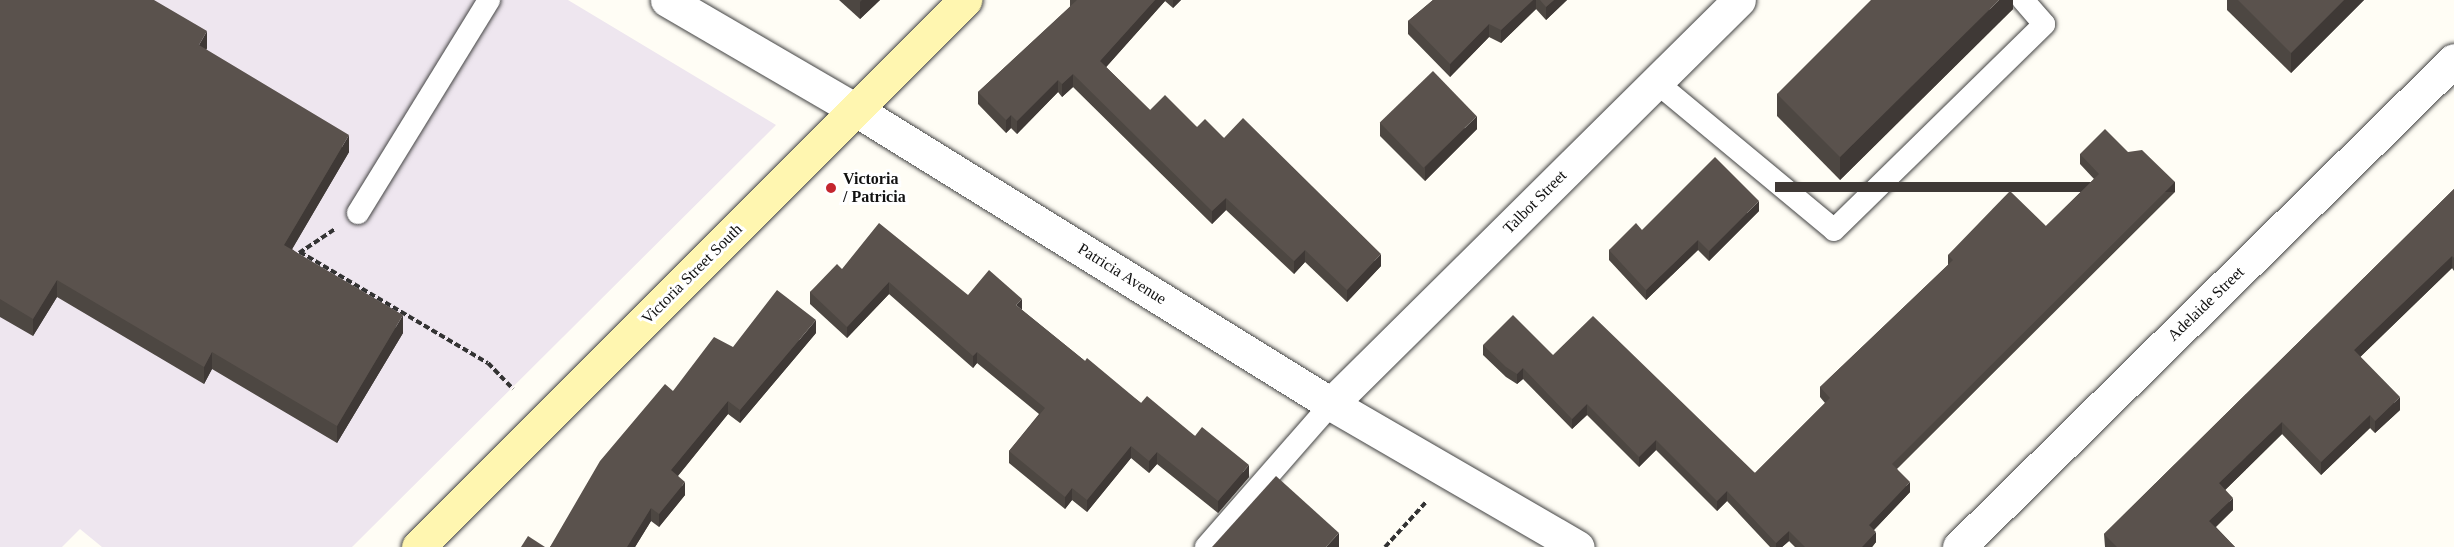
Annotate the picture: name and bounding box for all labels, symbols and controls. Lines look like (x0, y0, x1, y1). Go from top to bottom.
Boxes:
street label: Talbot Street (1499, 166, 1571, 238)
place label: Victoria / Patricia (843, 169, 906, 207)
marker: Victoria / Patricia (824, 181, 838, 195)
street label: Victoria Street South (638, 220, 746, 328)
street label: Patricia Avenue (1074, 239, 1170, 309)
street label: Adelaide Street (2164, 263, 2248, 345)

